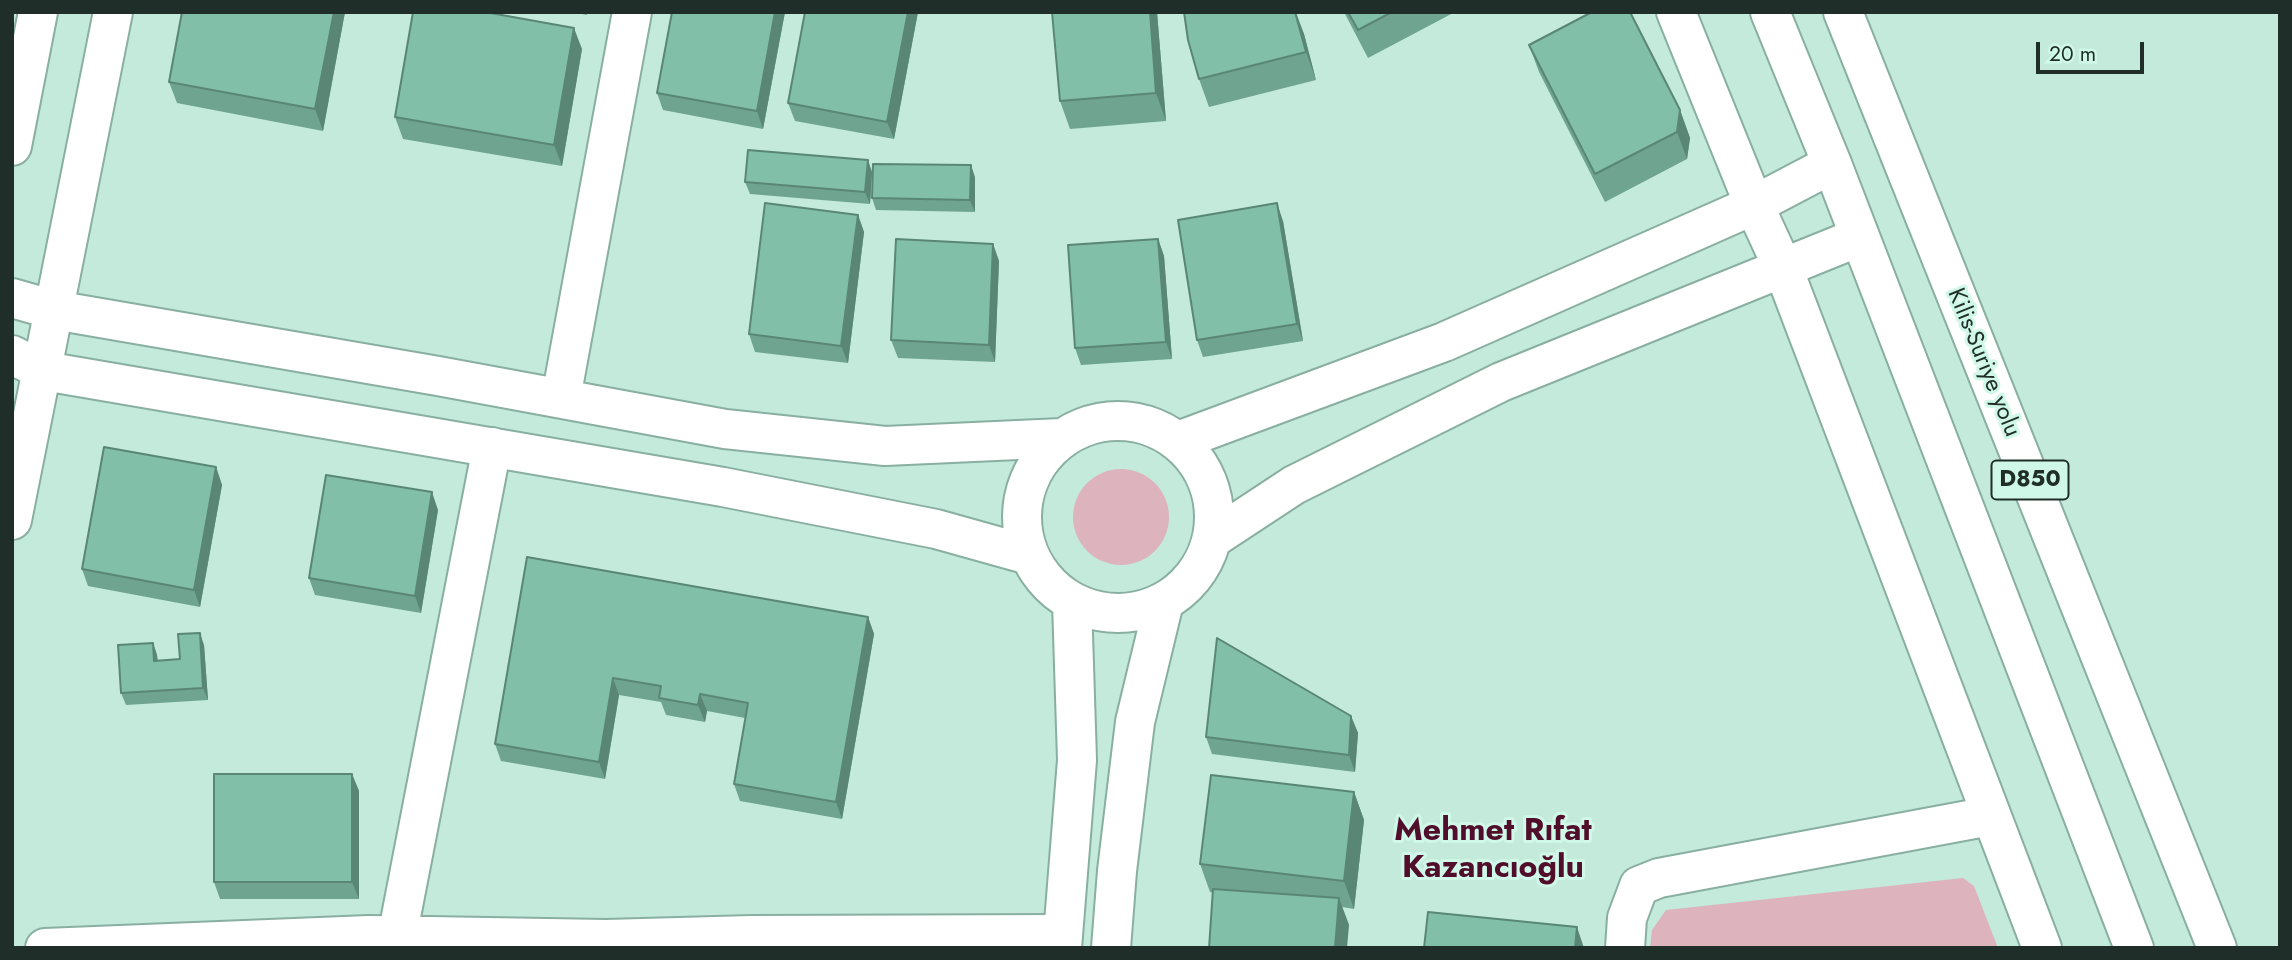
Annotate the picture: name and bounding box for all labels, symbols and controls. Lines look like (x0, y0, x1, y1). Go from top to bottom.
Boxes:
scale bar (2040, 28, 2148, 72)
text: 20 m (2049, 39, 2096, 69)
street label: Kilis-Suriye yolu (1940, 285, 2026, 441)
road number: D850 (1992, 460, 2068, 500)
district label: Mehmet Rıfat Kazancıoğlu (1394, 813, 1592, 888)

